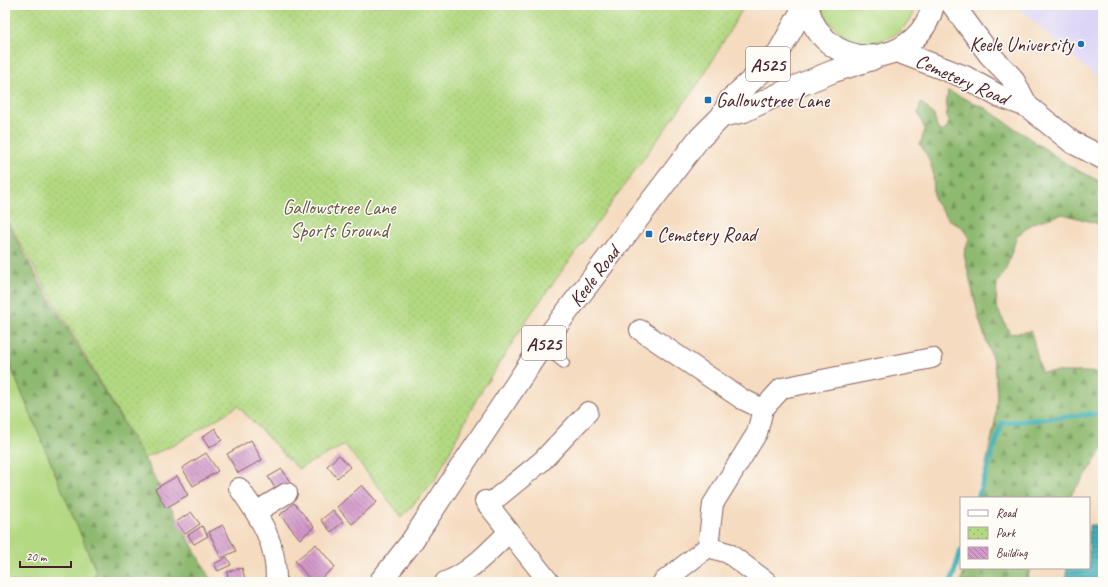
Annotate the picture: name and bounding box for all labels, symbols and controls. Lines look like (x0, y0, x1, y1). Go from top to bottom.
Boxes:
place label: Keele University (969, 32, 1075, 57)
marker: Keele University (1076, 39, 1086, 49)
road number: A525 (746, 47, 790, 81)
street label: Cemetery Road (911, 48, 1015, 112)
place label: Gallowstree Lane (716, 88, 831, 113)
marker: Gallowstree Lane (703, 95, 713, 105)
park label: Gallowstree Lane Sports Ground (282, 195, 397, 243)
place label: Cemetery Road (657, 222, 759, 247)
marker: Cemetery Road (644, 229, 654, 239)
street label: Keele Road (563, 238, 627, 312)
road number: A525 (522, 326, 566, 360)
legend (960, 497, 1090, 569)
text: Road (996, 505, 1018, 521)
text: Park (996, 525, 1017, 541)
scale bar (20, 543, 71, 569)
text: Building (996, 545, 1028, 561)
text: 20 m (26, 549, 48, 565)

